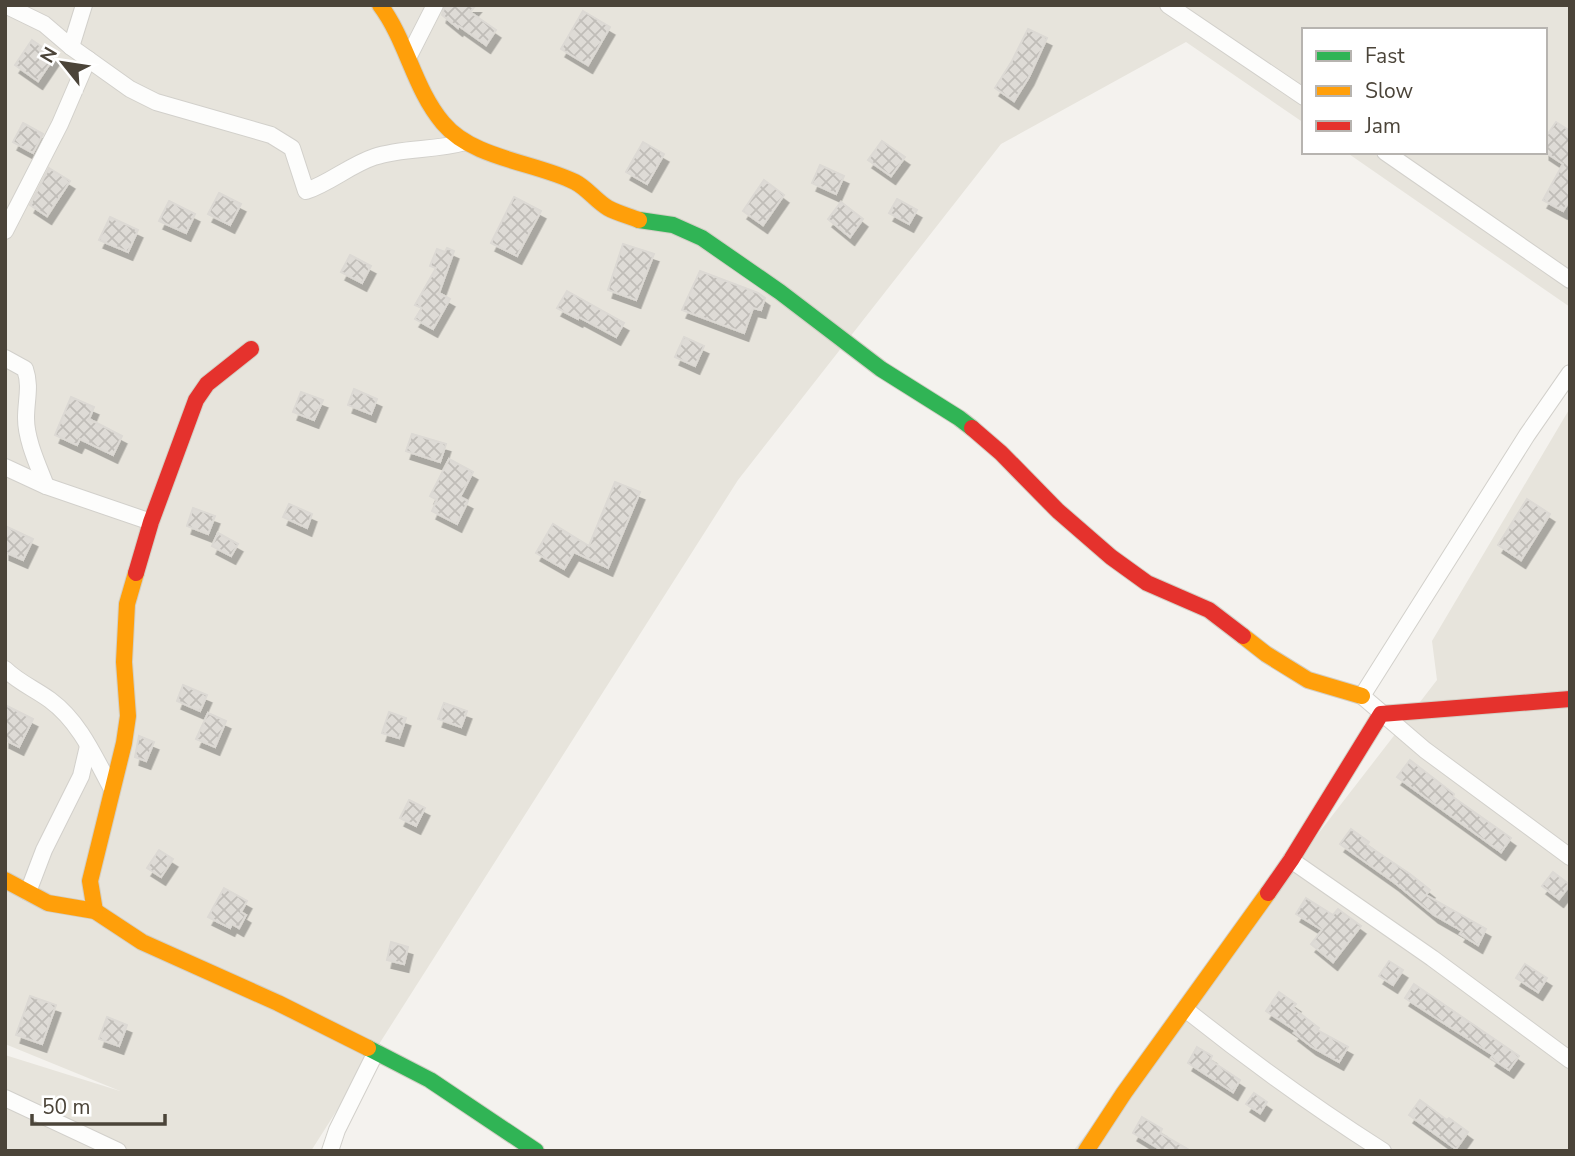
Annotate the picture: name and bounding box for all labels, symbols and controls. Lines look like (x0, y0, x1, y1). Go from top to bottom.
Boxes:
north arrow (28, 28, 98, 98)
legend (1302, 28, 1547, 154)
text: N (34, 42, 64, 68)
text: Fast (1365, 42, 1405, 70)
text: Slow (1365, 77, 1414, 105)
text: Jam (1364, 112, 1401, 140)
scale bar (32, 1082, 164, 1126)
text: 50 m (42, 1093, 91, 1121)

